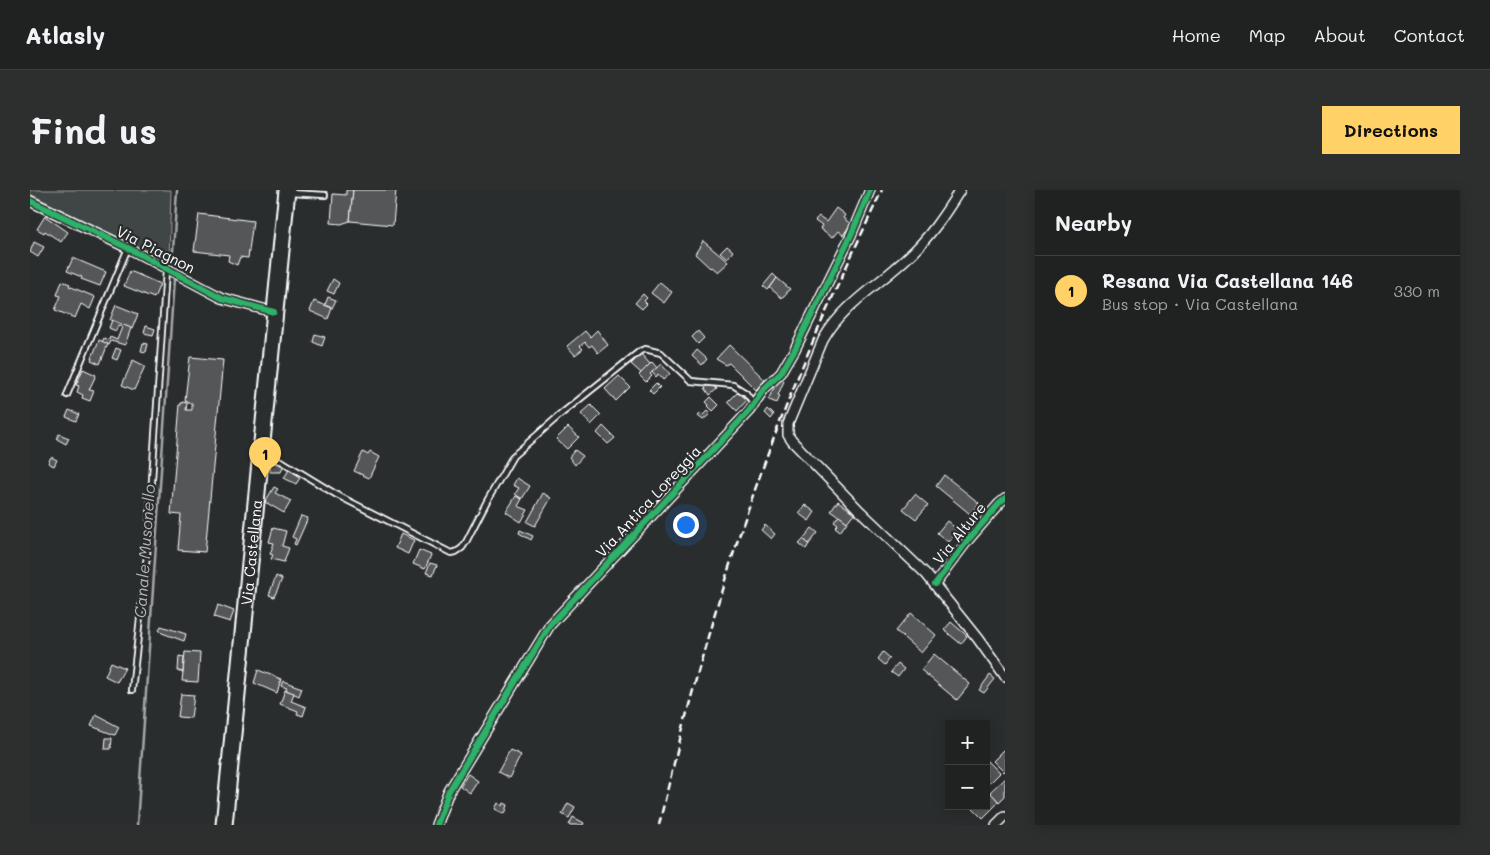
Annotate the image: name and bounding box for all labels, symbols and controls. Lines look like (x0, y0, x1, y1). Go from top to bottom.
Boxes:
text: Atlasly (25, 19, 105, 50)
text: Home (1172, 23, 1221, 47)
text: Map (1249, 23, 1285, 47)
text: About (1313, 23, 1366, 47)
text: Contact (1394, 23, 1465, 47)
button: Directions (1322, 106, 1460, 154)
text: Find us (30, 107, 157, 153)
text: Nearby (1055, 209, 1132, 236)
street label: Via Piagnon (113, 221, 199, 277)
text: Resana Via Castellana 146 (1102, 268, 1353, 293)
text: 1 (1067, 280, 1075, 301)
text: 330 m (1394, 280, 1440, 301)
text: Bus stop · Via Castellana (1102, 293, 1298, 314)
pin: 1 (249, 437, 281, 478)
street label: Via Antica Loreggia (591, 441, 705, 561)
water label: Canale Musonello (129, 483, 159, 619)
street label: Via Castellana (236, 498, 266, 606)
street label: Via Alture (928, 498, 990, 568)
your location (673, 512, 699, 538)
map controls (945, 720, 990, 810)
button: + (945, 720, 990, 765)
button: − (945, 765, 990, 810)

